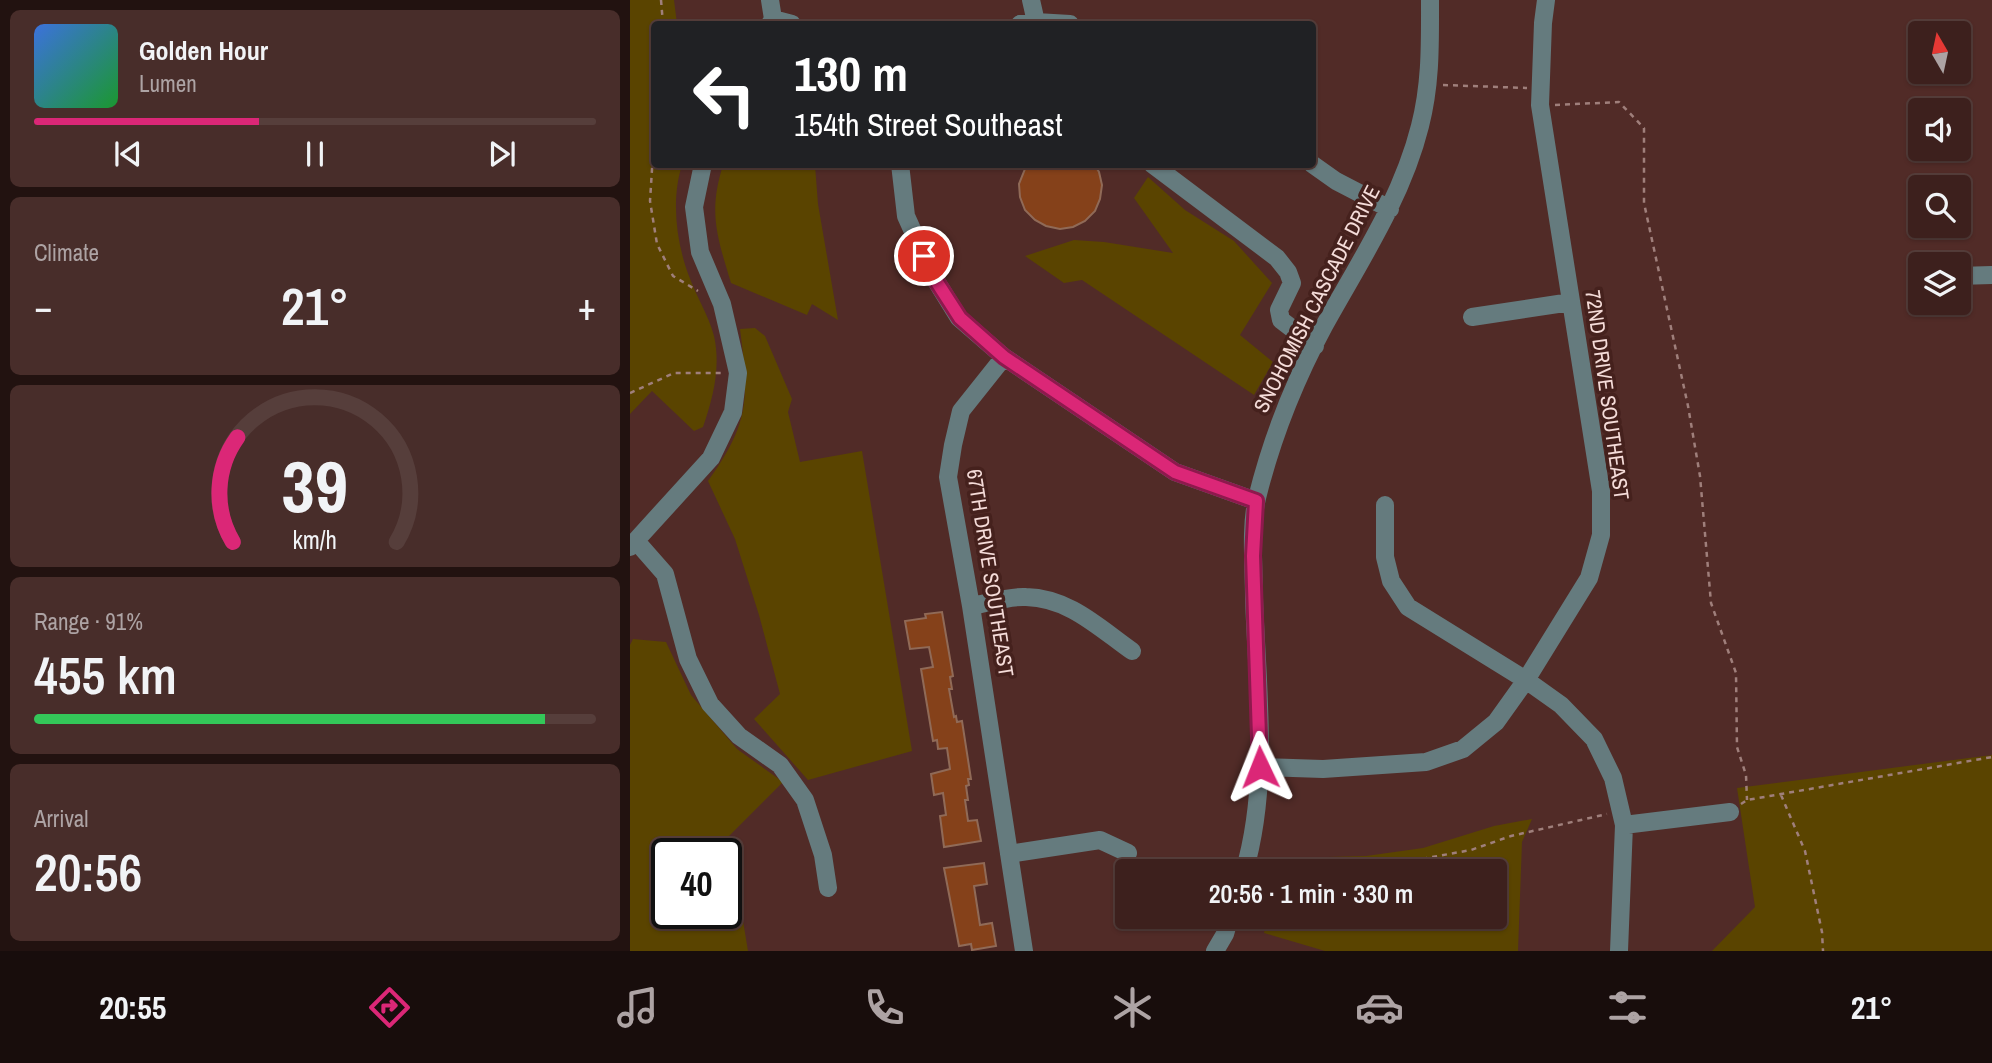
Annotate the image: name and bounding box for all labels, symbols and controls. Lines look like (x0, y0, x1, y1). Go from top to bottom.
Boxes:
north arrow (1908, 21, 1970, 84)
map controls (1908, 21, 1971, 315)
text: Golden Hour (139, 33, 268, 68)
text: 130 m (794, 40, 908, 106)
icon: left (679, 49, 770, 140)
text: Lumen (139, 68, 197, 99)
button: sound (1908, 98, 1971, 161)
text: 154th Street Southeast (794, 103, 1062, 146)
icon: previous (109, 135, 147, 173)
icon: pause (296, 135, 334, 173)
icon: next (483, 135, 521, 173)
button: search (1908, 175, 1971, 238)
street label: SNOHOMISH CASCADE DRIVE (1247, 180, 1387, 417)
pin (894, 226, 954, 286)
text: Climate (34, 237, 99, 268)
icon: arrive (905, 237, 943, 275)
button: layers (1908, 252, 1971, 315)
text: 21° (281, 271, 349, 341)
text: − (34, 281, 52, 332)
text: + (578, 281, 596, 332)
street label: 72ND DRIVE SOUTHEAST (1578, 288, 1637, 502)
text: 39 (282, 437, 348, 535)
street label: 67TH DRIVE SOUTHEAST (960, 467, 1021, 679)
text: km/h (293, 522, 337, 556)
text: Range · 91% (34, 606, 143, 637)
text: 455 km (34, 640, 177, 710)
position arrow (1223, 730, 1297, 804)
text: Arrival (34, 803, 89, 834)
text: 20:56 (34, 837, 142, 907)
speed limit sign: 40 (651, 838, 742, 929)
text: 20:56 · 1 min · 330 m (1209, 876, 1413, 911)
icon: directions (365, 983, 414, 1032)
icon: music (613, 983, 662, 1032)
icon: phone (860, 983, 909, 1032)
icon: climate (1108, 983, 1157, 1032)
icon: car (1355, 983, 1404, 1032)
icon: filters (1603, 983, 1652, 1032)
text: 20:55 (99, 986, 166, 1029)
text: 21° (1851, 986, 1893, 1029)

